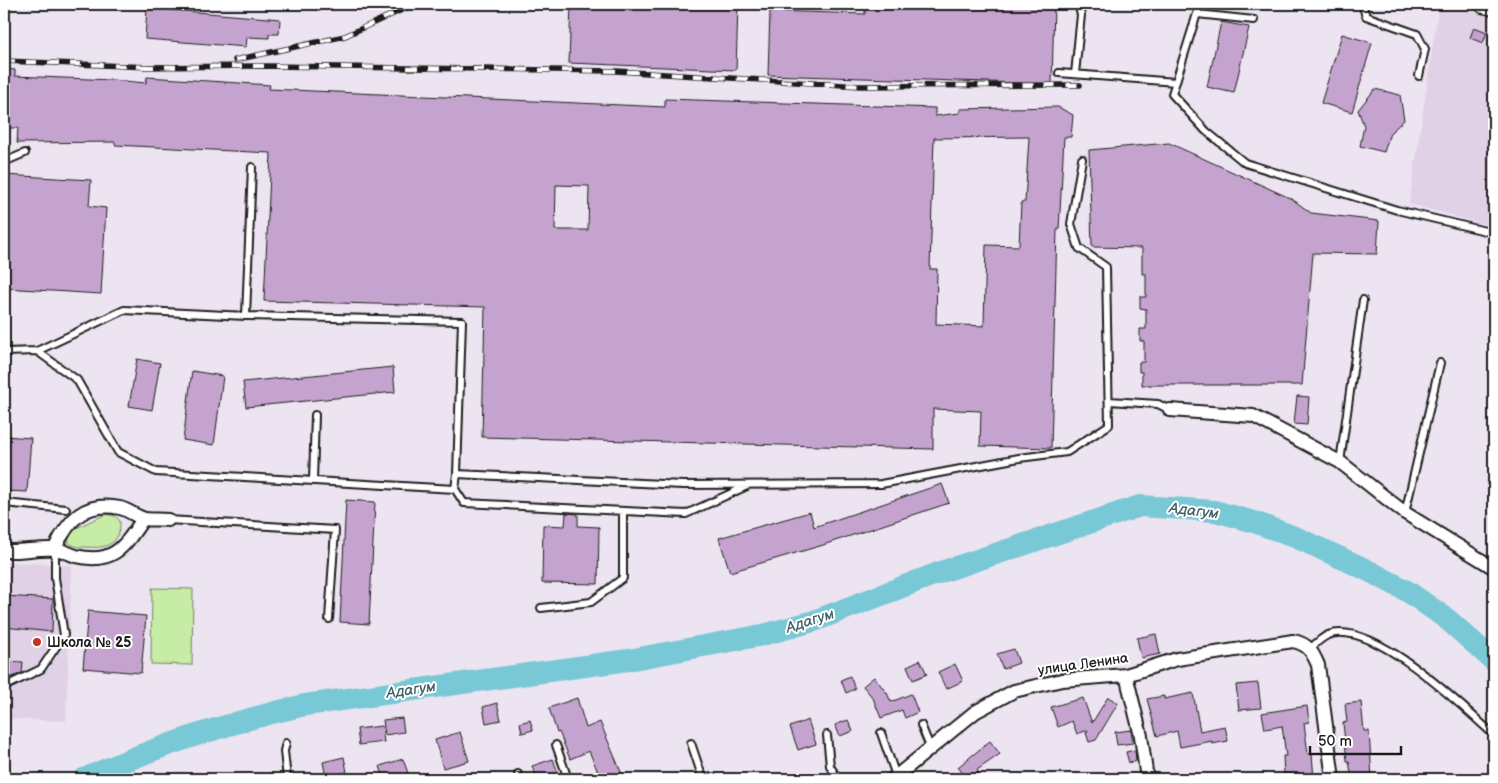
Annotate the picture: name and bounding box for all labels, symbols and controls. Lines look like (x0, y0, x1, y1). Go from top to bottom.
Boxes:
water label: Адагум (1167, 498, 1220, 523)
water label: Адагум (782, 604, 837, 638)
place label: Школа № 25 (47, 634, 131, 651)
marker: Школа № 25 (31, 636, 43, 648)
street label: улица Ленина (1037, 649, 1130, 679)
water label: Адагум (384, 677, 437, 703)
scale bar (1310, 723, 1402, 755)
text: 50 m (1318, 732, 1352, 751)

